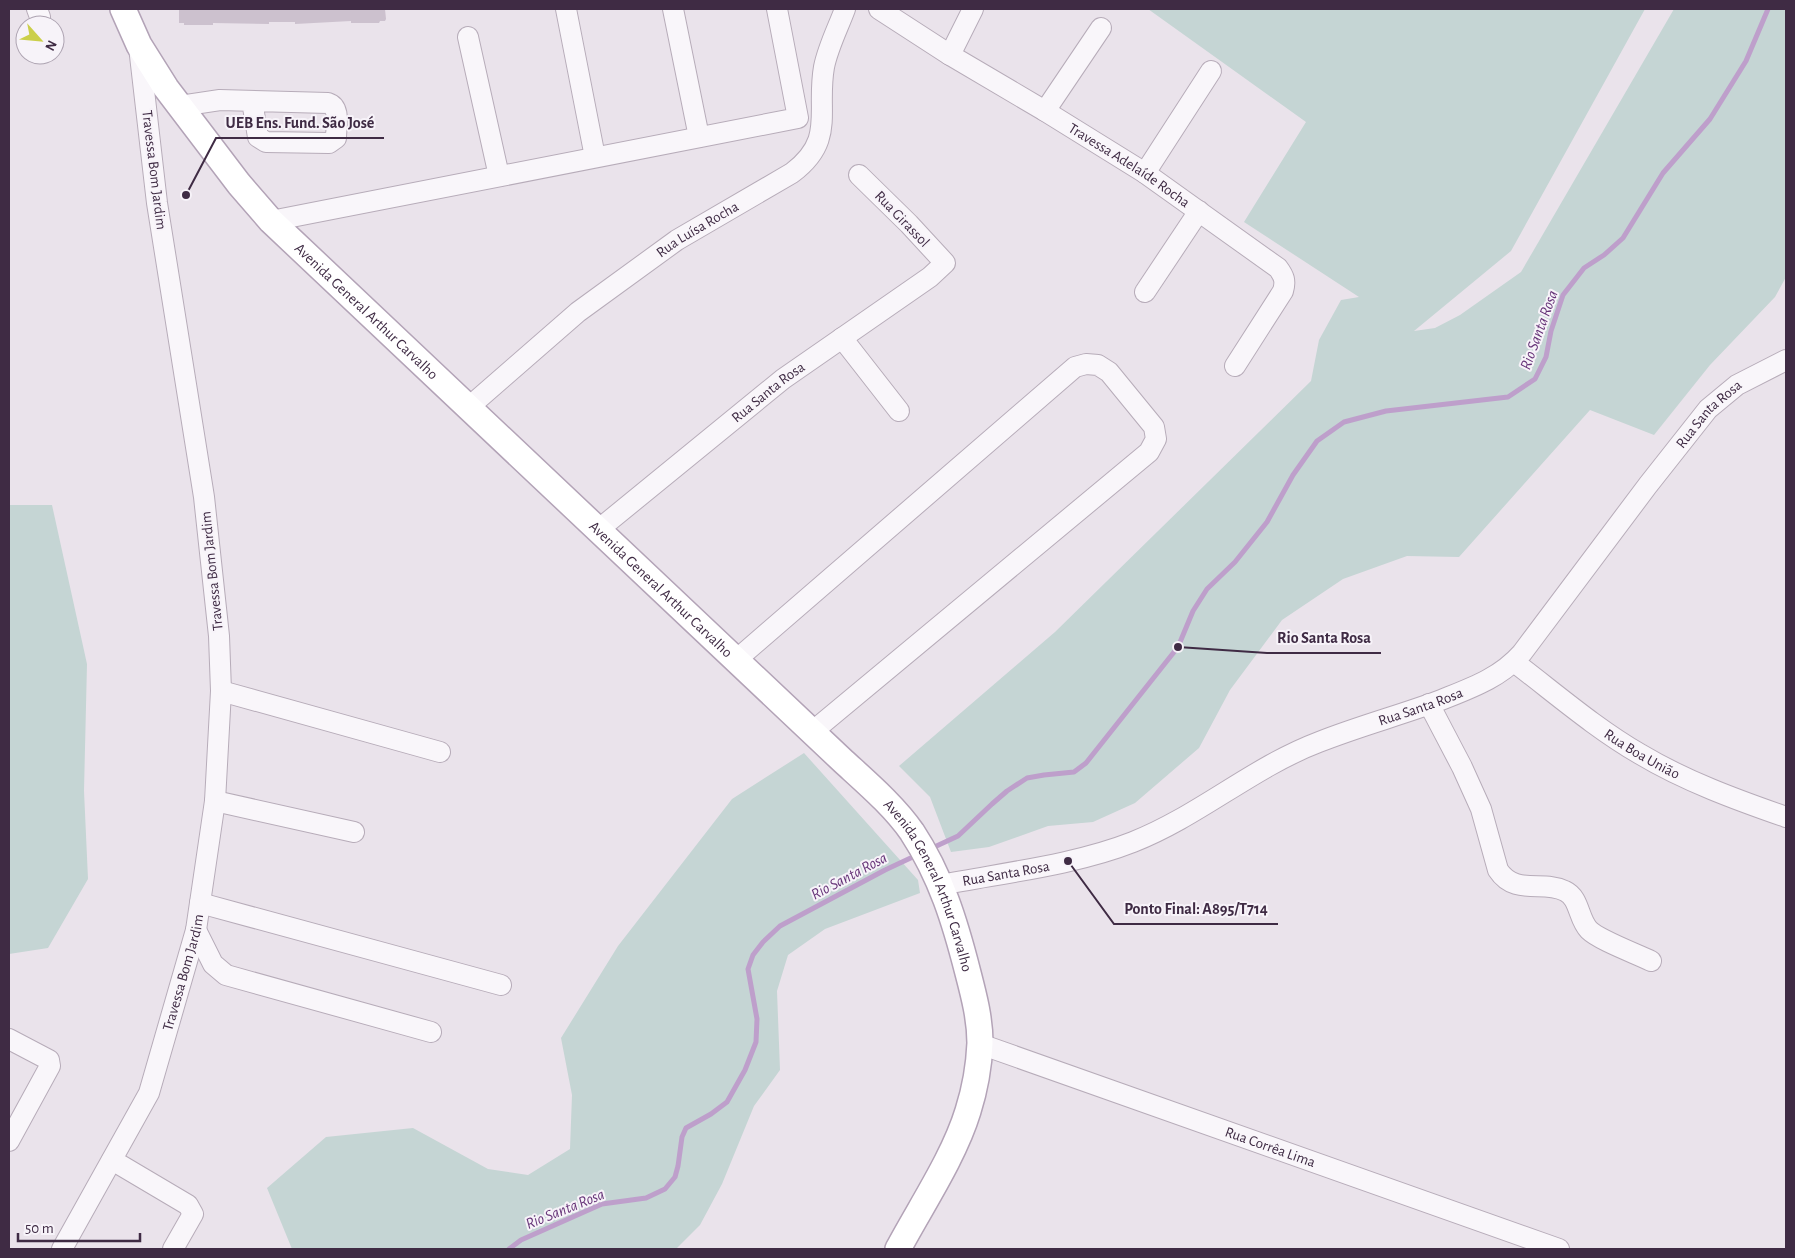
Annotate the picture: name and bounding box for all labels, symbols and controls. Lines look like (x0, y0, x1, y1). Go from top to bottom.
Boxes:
north arrow (15, 15, 65, 65)
text: N (42, 38, 59, 53)
callout: UEB Ens. Fund. São José (216, 107, 384, 138)
street label: Travessa Bom Jardim (139, 109, 169, 231)
text: UEB Ens. Fund. São José (226, 115, 375, 131)
street label: Travessa Adelaíde Rocha (1066, 120, 1193, 210)
street label: Rua Girassol (872, 188, 932, 250)
street label: Rua Luísa Rocha (653, 198, 741, 260)
street label: Avenida General Arthur Carvalho (292, 240, 441, 382)
water label: Rio Santa Rosa (1517, 288, 1561, 372)
street label: Rua Santa Rosa (729, 359, 807, 425)
street label: Rua Santa Rosa (1673, 377, 1744, 451)
street label: Travessa Bom Jardim (198, 510, 226, 632)
street label: Avenida General Arthur Carvalho (587, 518, 735, 660)
callout: Rio Santa Rosa (1267, 622, 1381, 653)
text: Rio Santa Rosa (1277, 630, 1371, 646)
street label: Rua Santa Rosa (1376, 685, 1465, 728)
street label: Rua Boa União (1602, 726, 1682, 782)
street label: Avenida General Arthur Carvalho (881, 796, 975, 973)
water label: Rio Santa Rosa (808, 849, 890, 903)
street label: Rua Santa Rosa (961, 858, 1051, 888)
callout: Ponto Final: A895/T714 (1114, 893, 1278, 924)
text: Ponto Final: A895/T714 (1124, 901, 1268, 917)
street label: Travessa Bom Jardim (160, 913, 206, 1032)
street label: Rua Corrêa Lima (1223, 1124, 1318, 1170)
water label: Rio Santa Rosa (523, 1186, 607, 1232)
scale bar (18, 1210, 140, 1242)
text: 50 m (25, 1221, 54, 1236)

